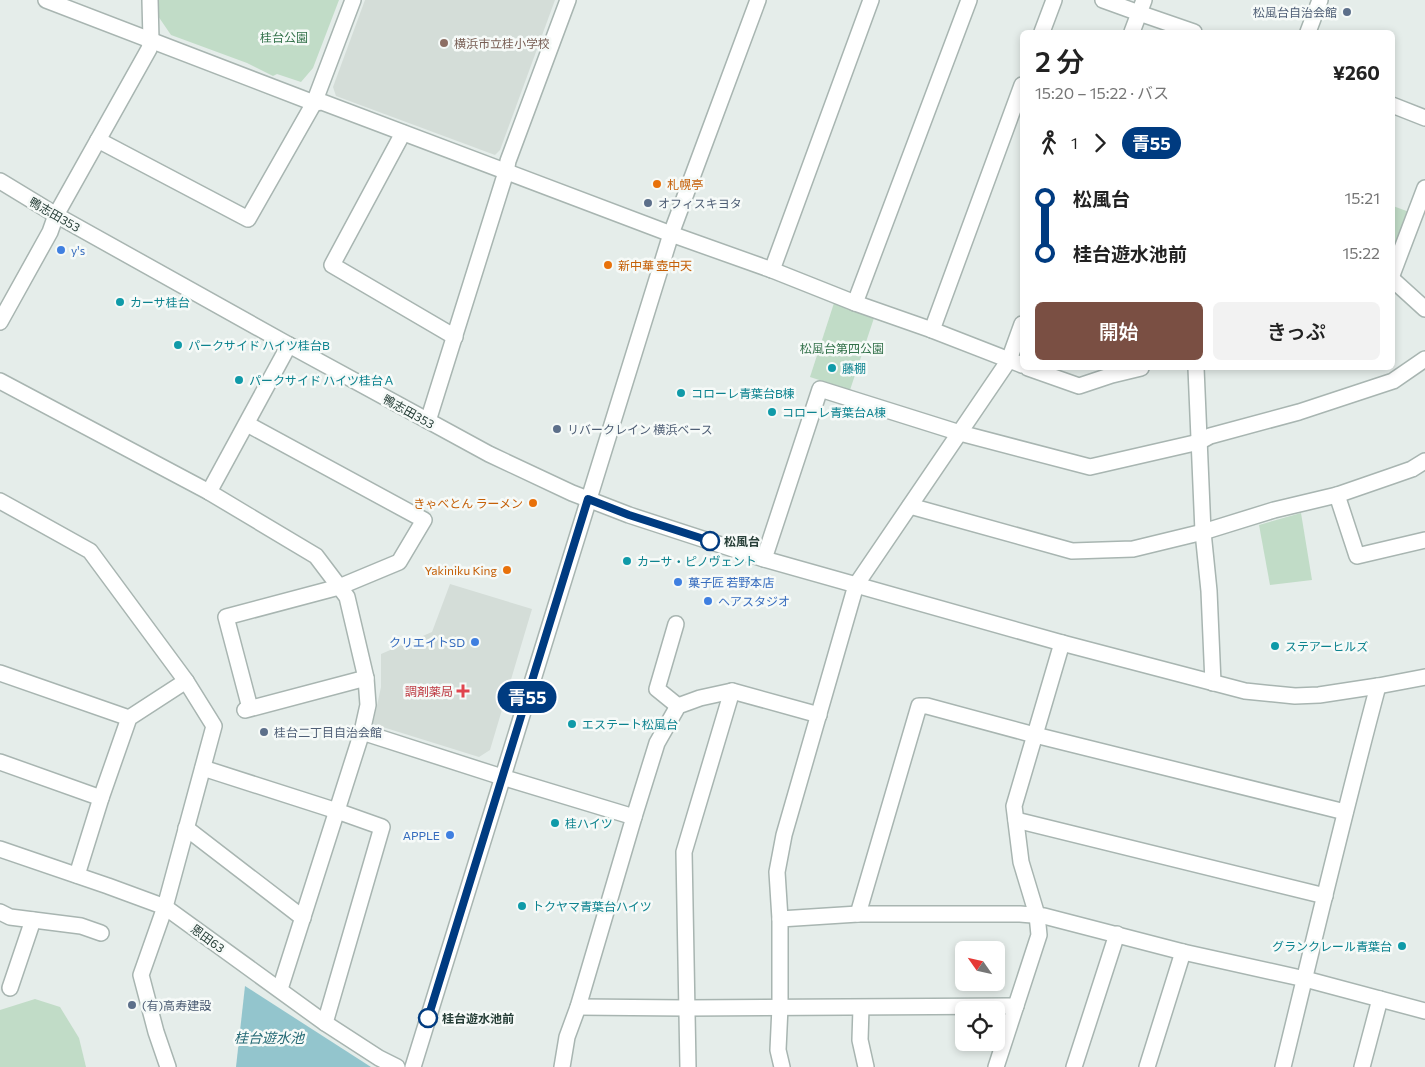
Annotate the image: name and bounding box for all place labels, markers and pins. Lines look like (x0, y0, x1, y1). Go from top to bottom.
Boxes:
place label: 松風台自治会館 (1253, 5, 1337, 19)
marker: 松風台自治会館 (1341, 6, 1353, 18)
place label: 横浜市立桂小学校 (454, 36, 550, 50)
marker: 横浜市立桂小学校 (438, 37, 450, 49)
place label: 札幌亭 (667, 177, 703, 191)
marker: 札幌亭 (651, 178, 663, 190)
place label: オフィスキヨタ (658, 196, 742, 210)
marker: オフィスキヨタ (642, 197, 654, 209)
place label: y's (71, 243, 85, 257)
marker: y's (55, 244, 67, 256)
place label: 新中華 壺中天 (618, 258, 692, 272)
marker: 新中華 壺中天 (602, 259, 614, 271)
place label: カーサ桂台 (130, 295, 190, 309)
marker: カーサ桂台 (114, 296, 126, 308)
place label: パークサイド ハイツ桂台B (188, 338, 330, 352)
marker: パークサイド ハイツ桂台B (172, 339, 184, 351)
place label: 藤棚 (842, 361, 866, 375)
marker: 藤棚 (826, 362, 838, 374)
place label: パークサイド ハイツ桂台Ａ (249, 373, 395, 387)
marker: パークサイド ハイツ桂台Ａ (233, 374, 245, 386)
place label: コローレ青葉台B棟 (691, 386, 795, 400)
marker: コローレ青葉台B棟 (675, 387, 687, 399)
place label: コローレ青葉台A棟 (782, 405, 886, 419)
marker: コローレ青葉台A棟 (766, 406, 778, 418)
place label: リバークレイン 横浜ベース (567, 422, 713, 436)
marker: リバークレイン 横浜ベース (551, 423, 563, 435)
place label: きゃべとん ラーメン (413, 496, 523, 510)
marker: きゃべとん ラーメン (527, 497, 539, 509)
marker: 松風台 (700, 531, 720, 551)
place label: 松風台 (724, 534, 760, 548)
place label: カーサ・ピノヴェント (637, 554, 757, 568)
marker: カーサ・ピノヴェント (621, 555, 633, 567)
place label: Yakiniku King (425, 563, 497, 577)
marker: Yakiniku King (501, 564, 513, 576)
place label: 菓子匠 若野本店 (688, 575, 774, 589)
marker: 菓子匠 若野本店 (672, 576, 684, 588)
place label: ヘアスタジオ (718, 594, 790, 608)
marker: ヘアスタジオ (702, 595, 714, 607)
place label: クリエイトSD (389, 635, 465, 649)
marker: クリエイトSD (469, 636, 481, 648)
place label: ステアーヒルズ (1285, 639, 1368, 653)
marker: ステアーヒルズ (1269, 640, 1281, 652)
place label: 調剤薬局 (405, 684, 453, 698)
marker: 調剤薬局 (457, 685, 469, 697)
place label: エステート松風台 (582, 717, 678, 731)
marker: エステート松風台 (566, 718, 578, 730)
place label: 桂台二丁目自治会館 (274, 725, 382, 739)
marker: 桂台二丁目自治会館 (258, 726, 270, 738)
place label: 桂ハイツ (565, 816, 613, 830)
marker: 桂ハイツ (549, 817, 561, 829)
place label: APPLE (403, 828, 440, 842)
marker: APPLE (444, 829, 456, 841)
place label: トクヤマ青葉台ハイツ (532, 899, 652, 913)
marker: トクヤマ青葉台ハイツ (516, 900, 528, 912)
place label: グランクレール青葉台 (1272, 939, 1392, 953)
marker: グランクレール青葉台 (1396, 940, 1408, 952)
place label: (有)高寿建設 (142, 998, 211, 1012)
marker: (有)高寿建設 (126, 999, 138, 1011)
marker: 桂台遊水池前 (418, 1008, 438, 1028)
place label: 桂台遊水池前 (442, 1011, 514, 1025)

